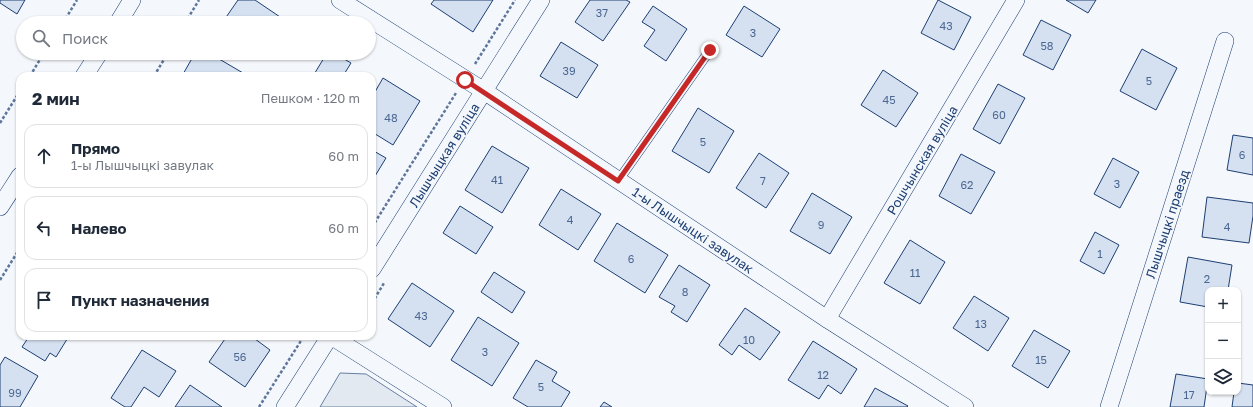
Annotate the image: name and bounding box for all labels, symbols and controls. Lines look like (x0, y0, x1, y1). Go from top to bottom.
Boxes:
house number: 37 (596, 6, 608, 19)
search box (16, 16, 376, 60)
house number: 43 (939, 19, 953, 32)
house number: 3 (750, 26, 756, 39)
icon: search (30, 27, 52, 49)
text: Поиск (62, 29, 108, 47)
house number: 58 (1040, 39, 1054, 52)
route end (701, 41, 719, 59)
house number: 39 (562, 64, 576, 77)
route start (456, 71, 474, 89)
house number: 5 (1146, 74, 1152, 87)
text: 2 мин (32, 88, 80, 109)
text: Пешком · 120 m (261, 90, 360, 106)
house number: 45 (882, 93, 896, 106)
street label: Лышчыцкая вуліца (405, 100, 483, 210)
street label: Рошчынская вуліца (883, 103, 961, 217)
house number: 60 (992, 108, 1006, 121)
house number: 48 (384, 111, 398, 124)
house number: 5 (700, 135, 706, 148)
text: Прямо (71, 139, 120, 157)
icon: ahead (33, 145, 55, 167)
text: 60 m (328, 148, 359, 164)
house number: 6 (1239, 148, 1246, 161)
text: 1-ы Лышчыцкі завулак (71, 157, 214, 173)
street label: Лышчыцкі праезд (1142, 167, 1192, 281)
house number: 41 (491, 173, 503, 186)
house number: 7 (760, 174, 766, 187)
house number: 3 (1114, 177, 1120, 190)
house number: 62 (960, 178, 974, 191)
street label: 1-ы Лышчыцкі завулак (629, 183, 757, 277)
house number: 4 (567, 213, 574, 226)
icon: left (33, 217, 55, 239)
house number: 9 (818, 218, 824, 231)
text: Налево (71, 219, 127, 237)
text: 60 m (328, 220, 359, 236)
house number: 4 (1224, 220, 1231, 233)
house number: 1 (1097, 247, 1103, 260)
house number: 6 (628, 252, 635, 265)
house number: 11 (910, 266, 920, 279)
house number: 2 (1204, 272, 1210, 285)
house number: 8 (682, 285, 689, 298)
map controls (1205, 287, 1241, 395)
button: + (1205, 287, 1241, 323)
icon: arrive (33, 289, 55, 311)
text: Пункт назначения (71, 291, 209, 309)
house number: 43 (414, 309, 428, 322)
house number: 13 (975, 317, 987, 330)
button: − (1205, 323, 1241, 359)
house number: 10 (743, 333, 755, 346)
house number: 3 (482, 345, 488, 358)
house number: 56 (233, 350, 247, 363)
house number: 15 (1035, 353, 1047, 366)
button: layers (1205, 359, 1241, 395)
house number: 12 (817, 368, 829, 381)
house number: 5 (538, 380, 544, 393)
house number: 99 (8, 386, 22, 399)
house number: 17 (1183, 388, 1195, 401)

